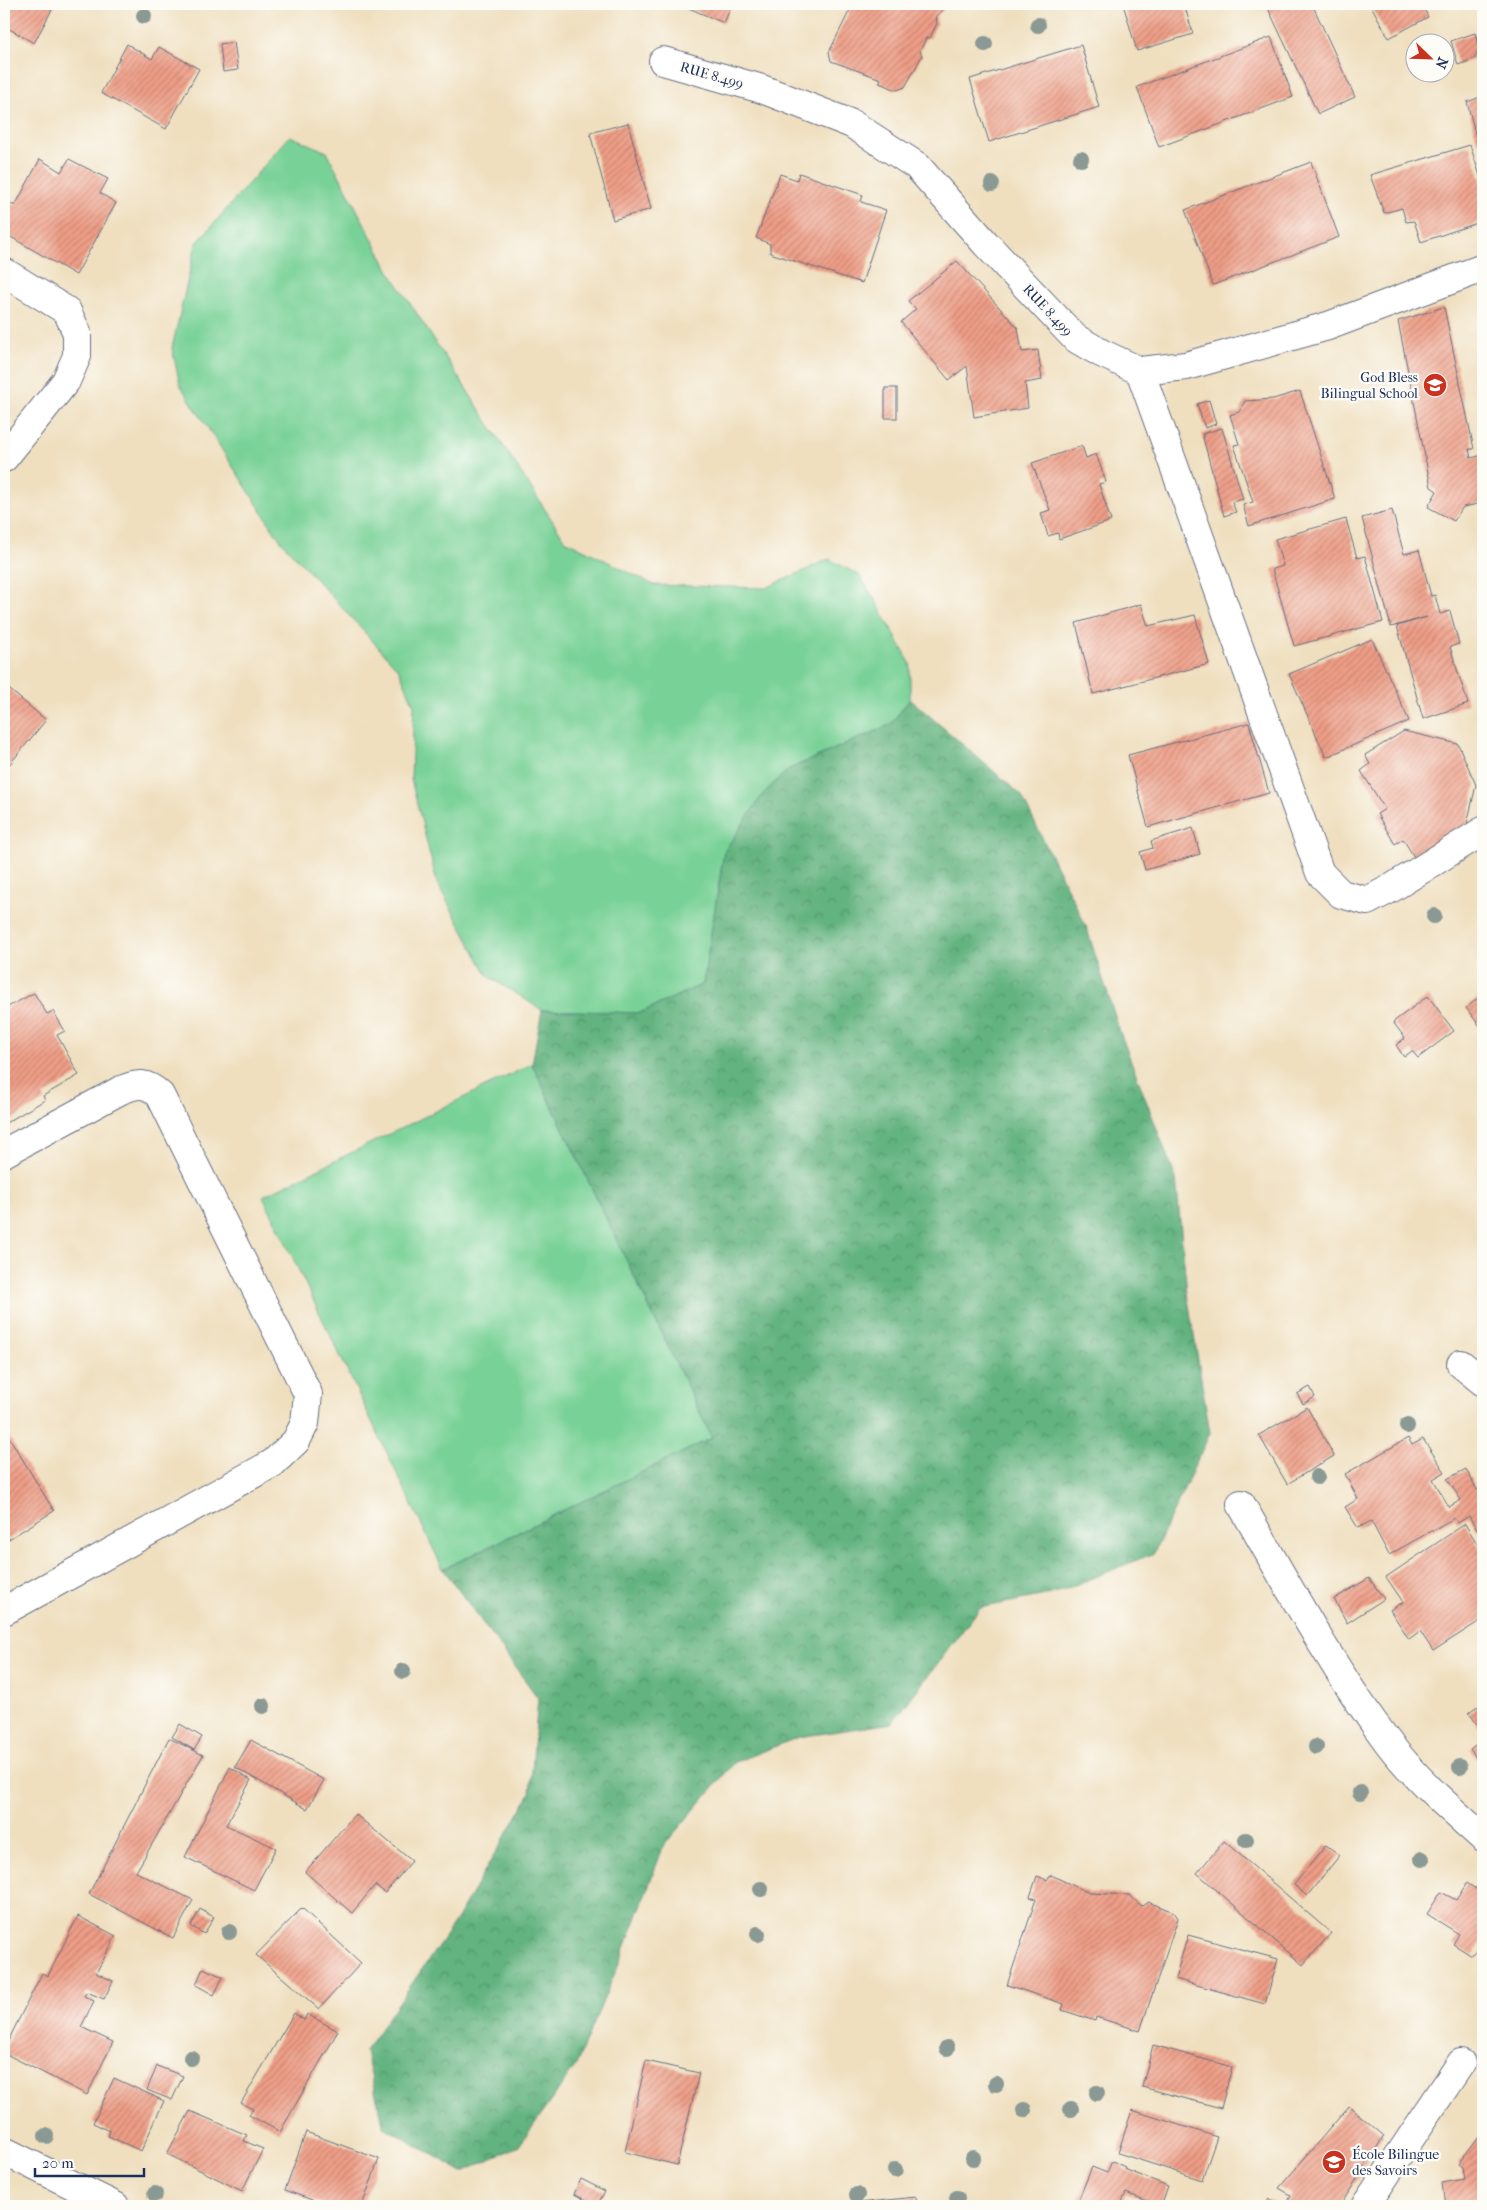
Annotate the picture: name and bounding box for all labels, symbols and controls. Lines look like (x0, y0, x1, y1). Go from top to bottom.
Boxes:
north arrow (1404, 32, 1454, 82)
text: N (1431, 55, 1451, 71)
street label: RUE 8.499 (678, 58, 746, 93)
street label: RUE 8.499 (1019, 281, 1076, 340)
place label: God Bless Bilingual School (1321, 369, 1418, 402)
school or university icon: God Bless Bilingual School (1422, 372, 1448, 398)
scale bar (35, 2145, 144, 2177)
place label: École Bilingue des Savoirs (1352, 2145, 1439, 2179)
school or university icon: École Bilingue des Savoirs (1321, 2149, 1347, 2175)
text: 20 m (42, 2154, 74, 2172)

